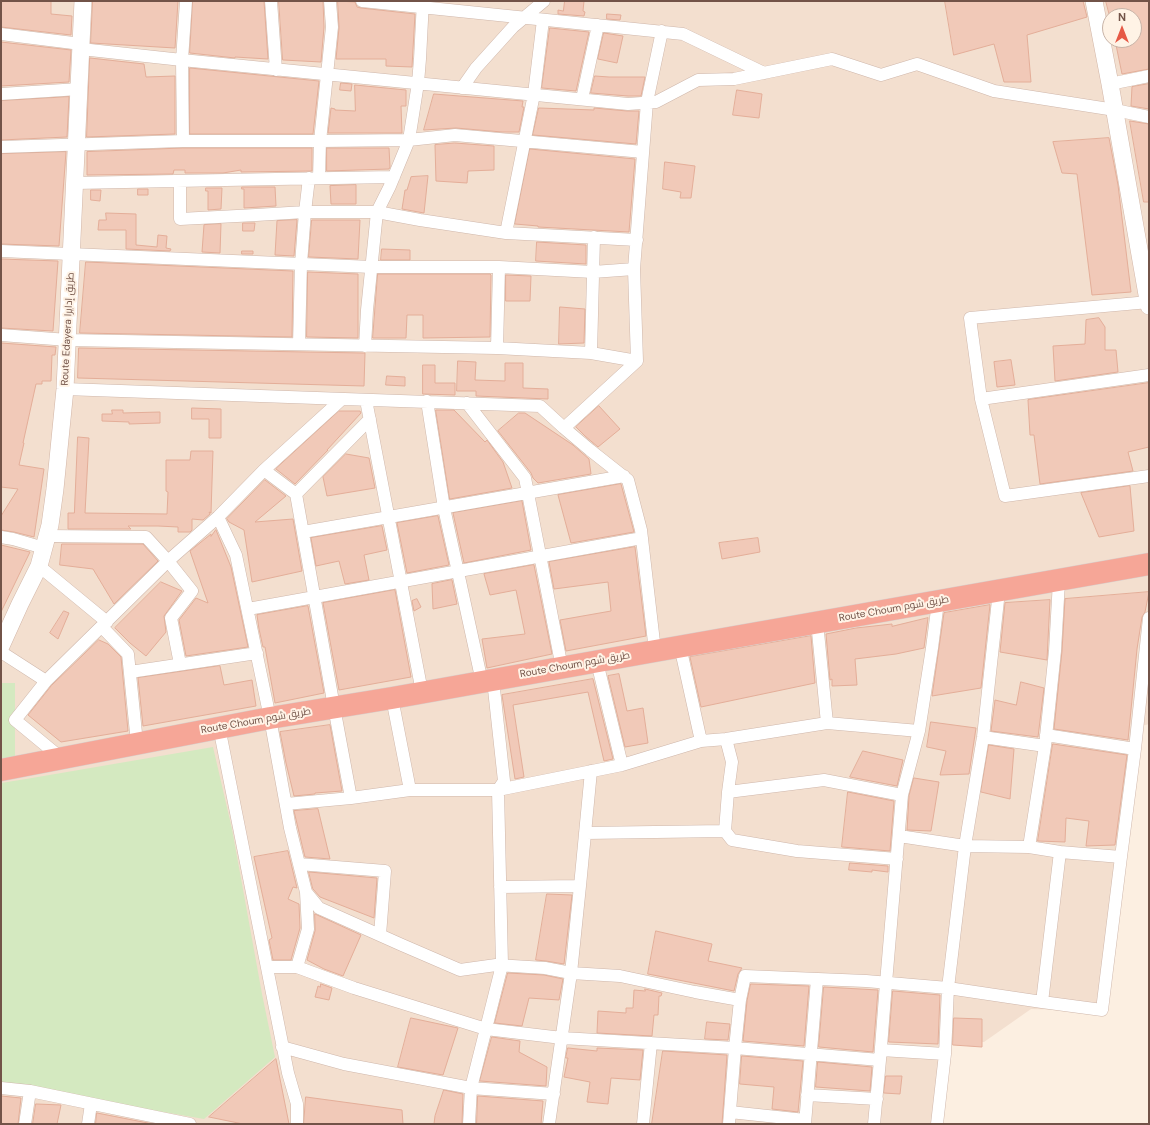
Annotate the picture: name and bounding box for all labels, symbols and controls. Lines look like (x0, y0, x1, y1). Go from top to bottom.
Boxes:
north arrow (1102, 8, 1142, 48)
text: N (1118, 10, 1126, 24)
street label: Route Edayera طريق إدايرا (59, 272, 77, 386)
street label: Route Choum طريق شوم (838, 593, 950, 625)
street label: Route Choum طريق شوم (519, 649, 631, 681)
street label: Route Choum طريق شوم (200, 705, 312, 737)

